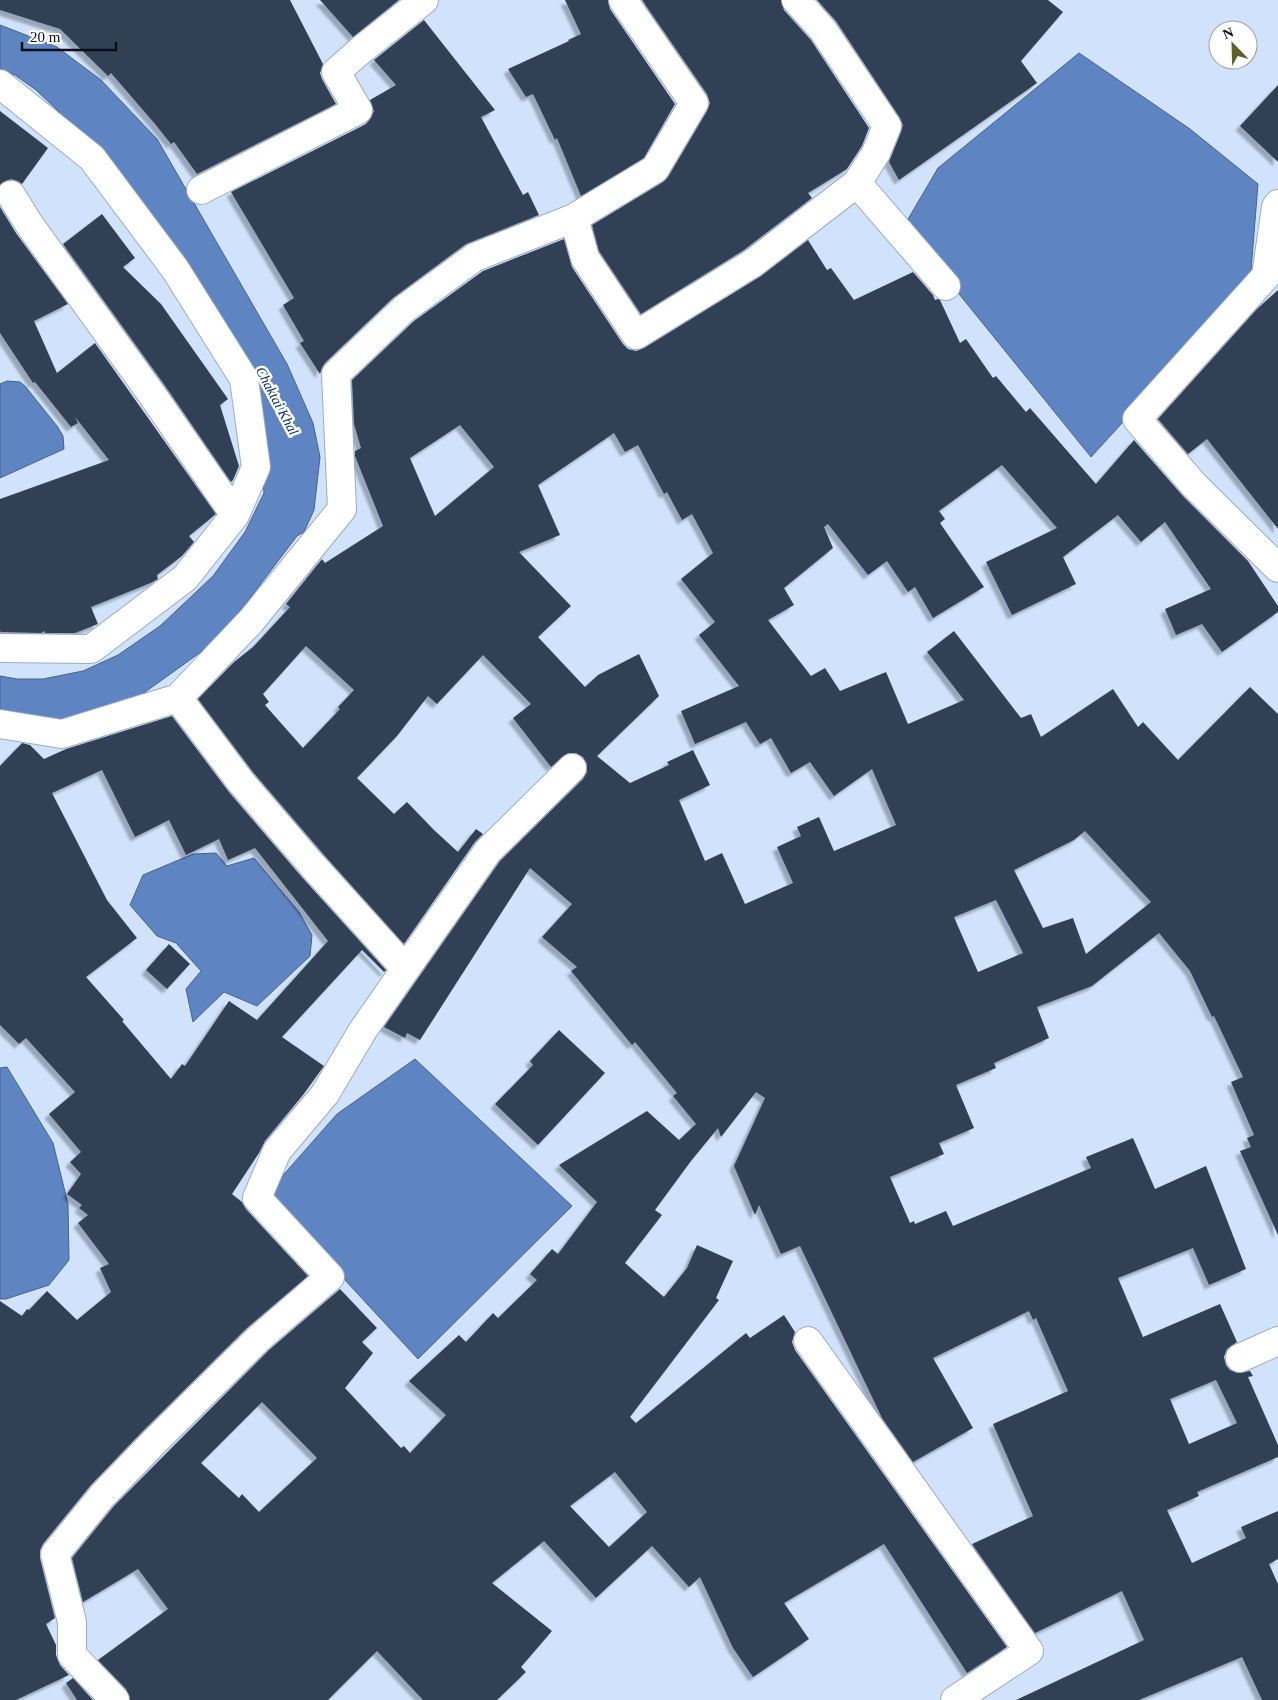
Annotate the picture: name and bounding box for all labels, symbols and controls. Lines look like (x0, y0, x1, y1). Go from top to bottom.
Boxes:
scale bar (22, 20, 116, 52)
north arrow (1208, 20, 1258, 70)
text: N (1221, 25, 1236, 42)
text: 20 m (30, 29, 61, 45)
water label: Chaktai Khal (253, 364, 301, 438)

